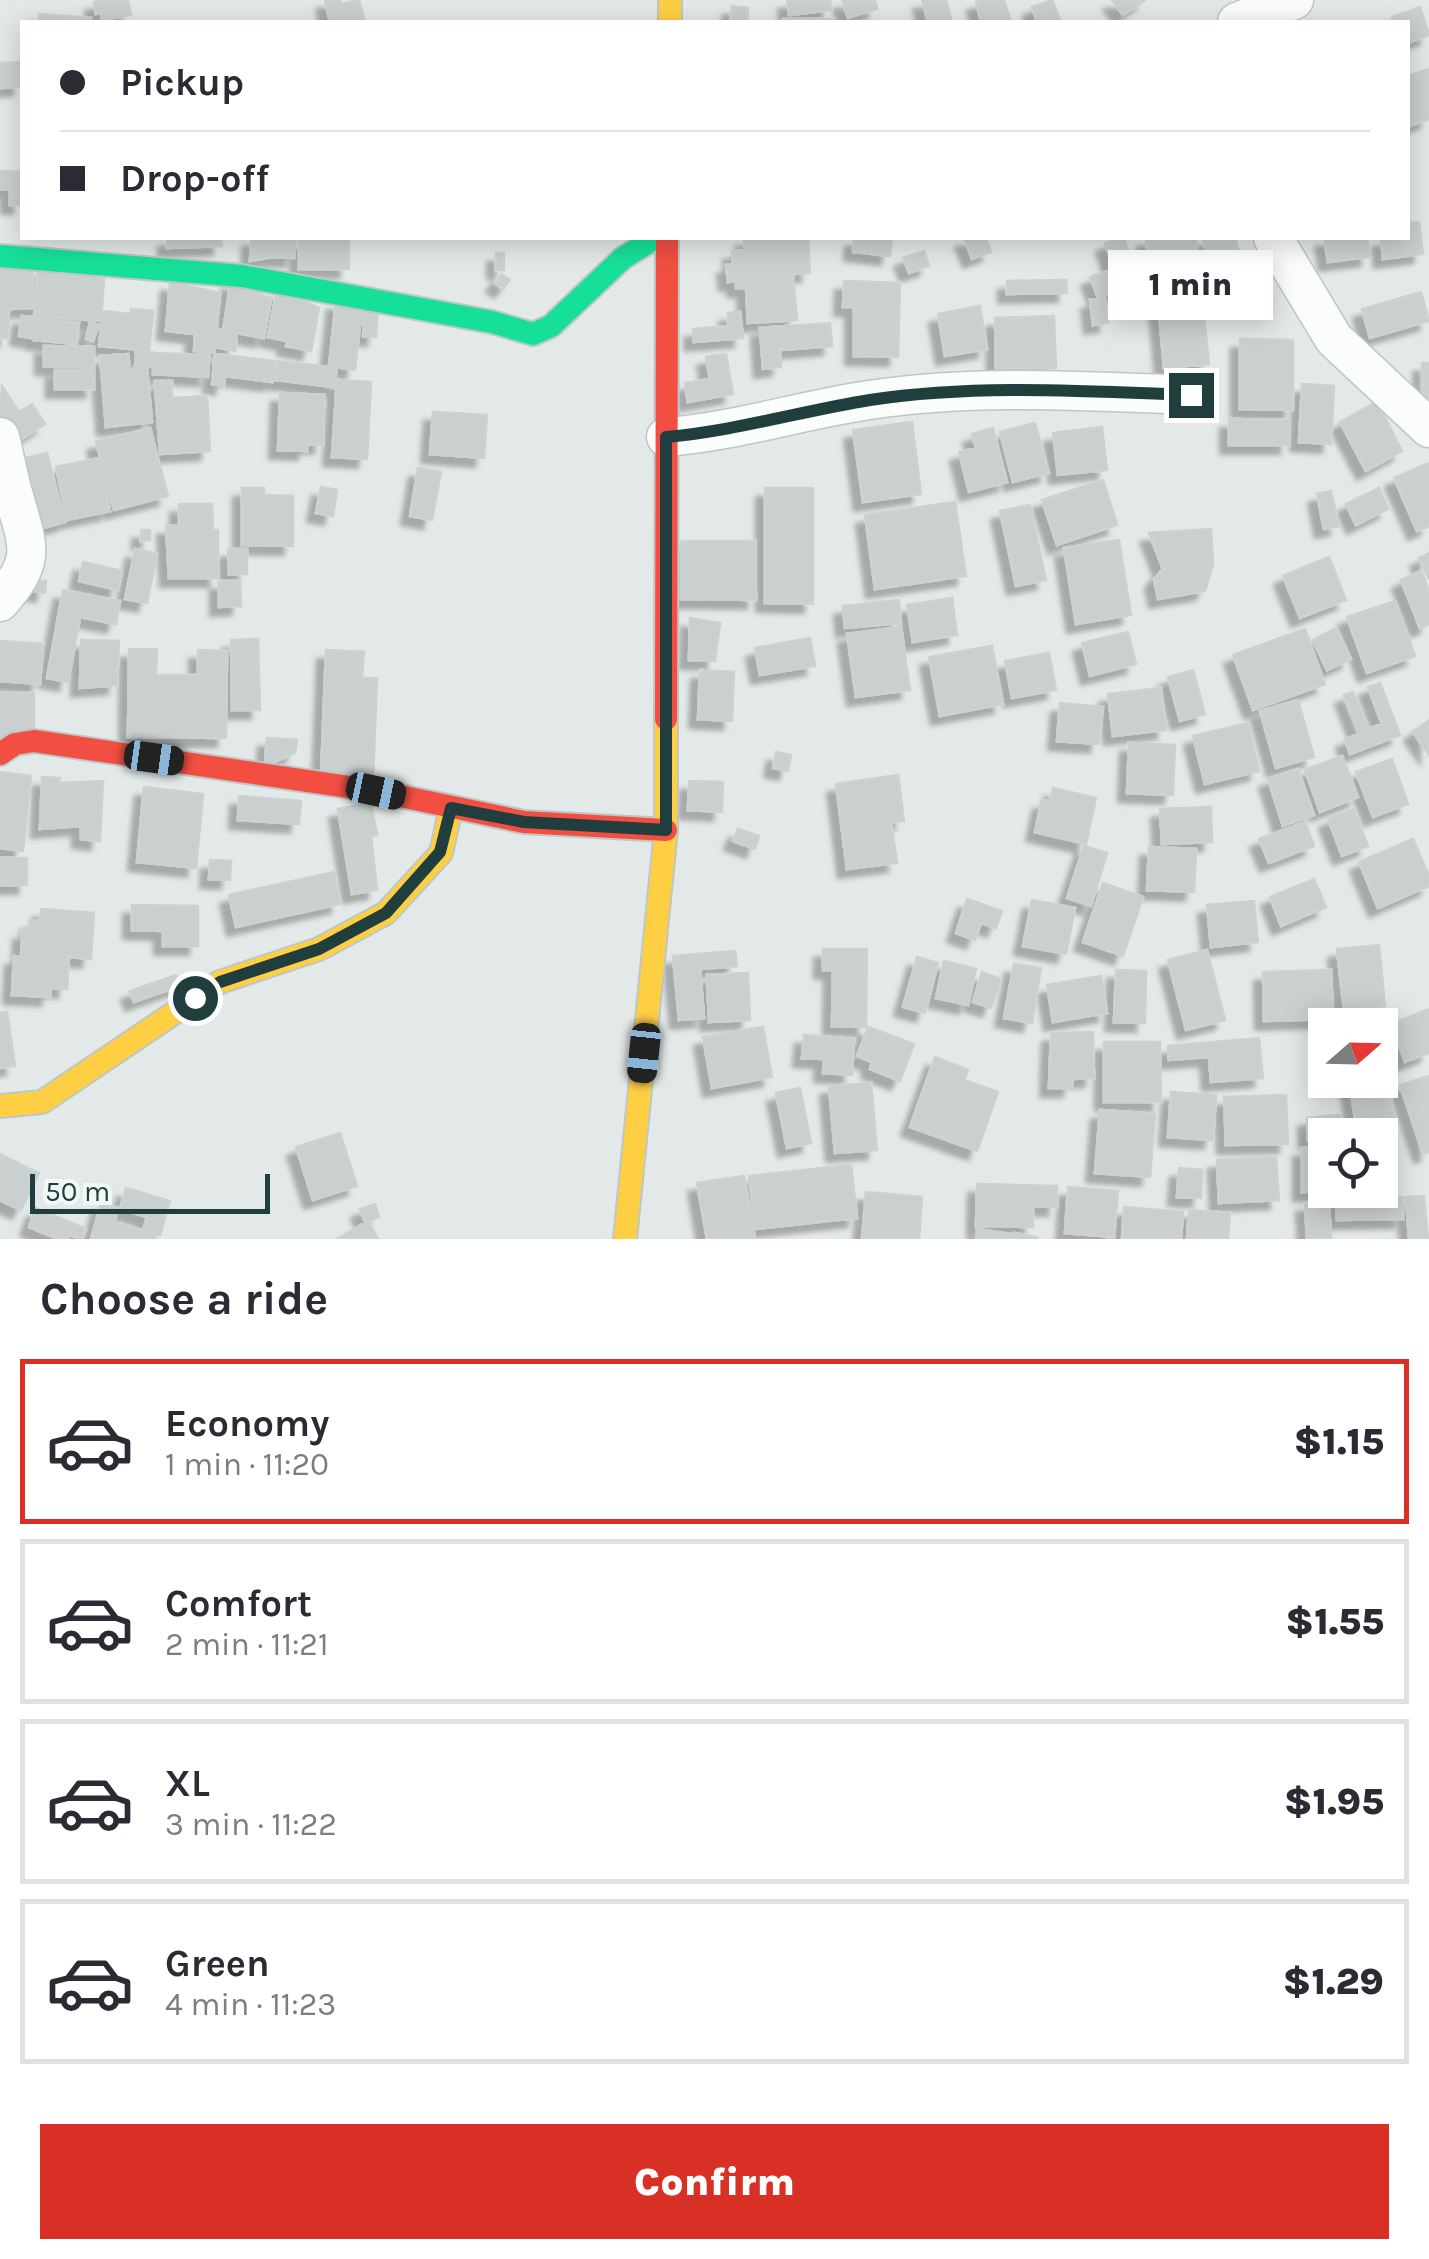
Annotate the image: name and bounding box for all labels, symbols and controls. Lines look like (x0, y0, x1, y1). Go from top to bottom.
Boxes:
text: Pickup (120, 60, 244, 105)
text: Drop-off (120, 156, 269, 201)
callout: 1 min (1108, 250, 1274, 320)
text: 1 min (1149, 266, 1232, 303)
route end (1169, 373, 1214, 418)
car (122, 739, 186, 777)
car (344, 770, 408, 812)
route start (173, 976, 218, 1021)
north arrow (1308, 1008, 1398, 1098)
map controls (1308, 1008, 1398, 1208)
car (626, 1022, 662, 1084)
button: locate (1308, 1118, 1398, 1208)
scale bar (30, 1169, 270, 1214)
text: 50 m (45, 1175, 110, 1208)
text: Choose a ride (40, 1273, 328, 1325)
icon: car (45, 1397, 135, 1487)
text: Economy (165, 1401, 329, 1446)
text: $1.15 (1294, 1419, 1384, 1464)
text: 1 min · 11:20 (165, 1446, 329, 1483)
icon: car (45, 1577, 135, 1667)
text: Comfort (165, 1581, 312, 1626)
text: $1.55 (1286, 1599, 1384, 1644)
text: 2 min · 11:21 (165, 1626, 329, 1663)
icon: car (45, 1757, 135, 1847)
text: XL (165, 1761, 210, 1806)
text: $1.95 (1284, 1779, 1384, 1824)
text: 3 min · 11:22 (165, 1806, 337, 1843)
icon: car (45, 1937, 135, 2027)
text: Green (165, 1941, 270, 1986)
text: $1.29 (1283, 1959, 1384, 2004)
text: 4 min · 11:23 (165, 1986, 336, 2023)
button: Confirm (40, 2124, 1389, 2239)

